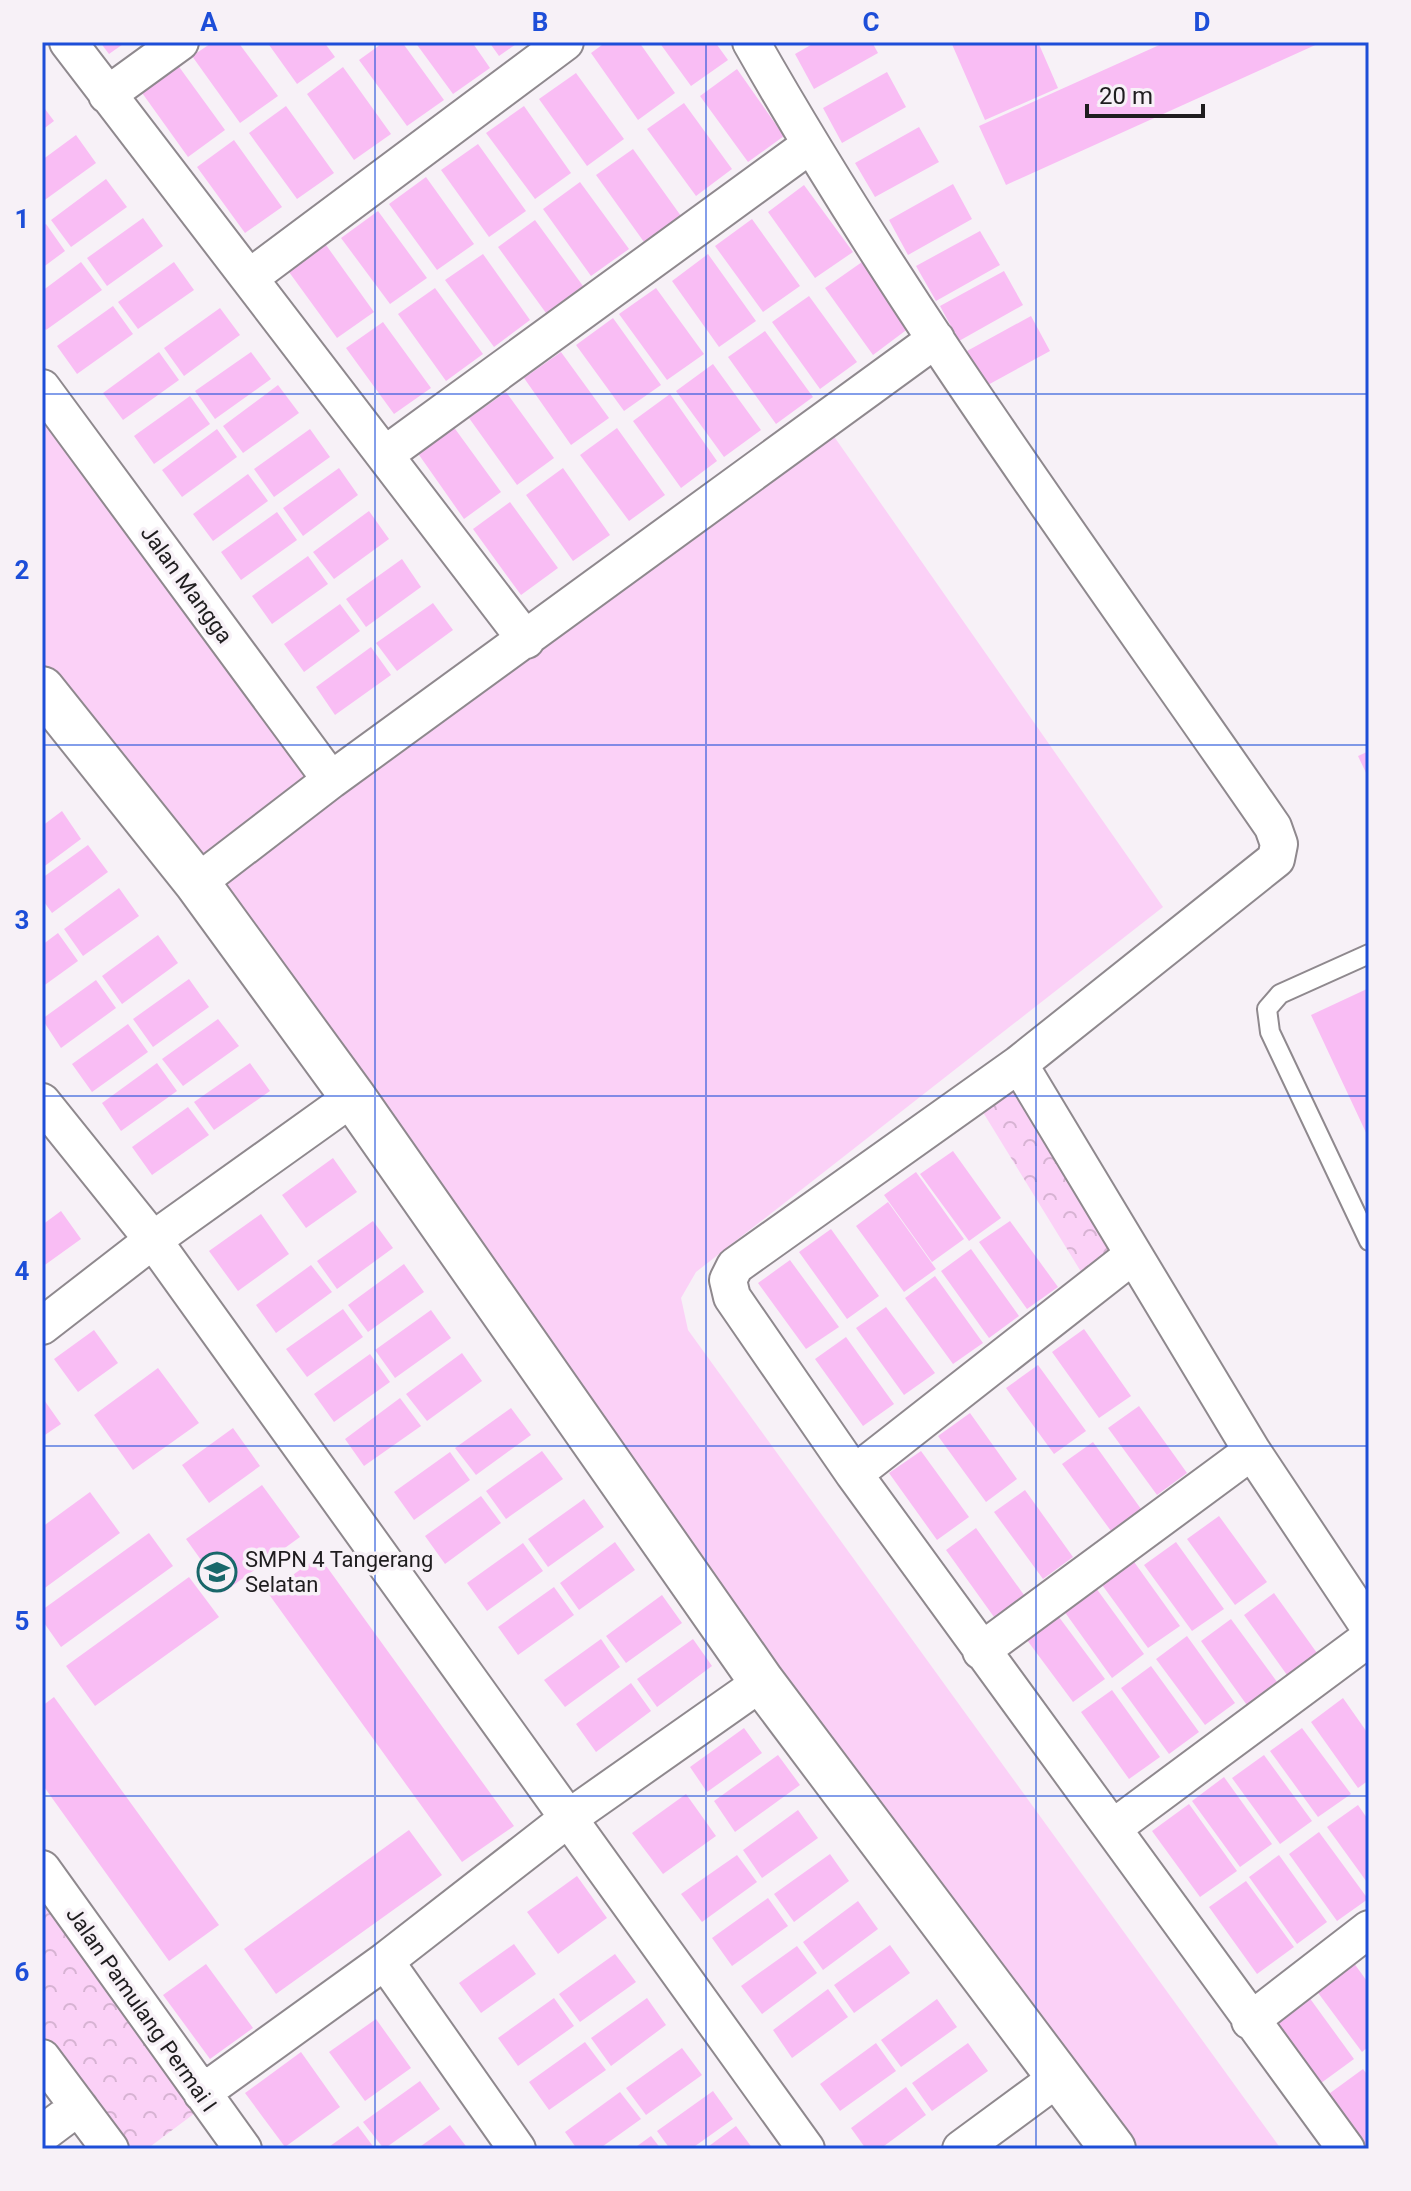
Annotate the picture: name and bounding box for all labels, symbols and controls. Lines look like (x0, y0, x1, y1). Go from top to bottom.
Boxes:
text: A (200, 7, 218, 37)
text: B (532, 7, 548, 37)
text: C (862, 7, 880, 37)
text: D (1194, 7, 1210, 37)
scale bar (1087, 68, 1203, 118)
text: 20 m (1099, 82, 1153, 110)
text: 1 (15, 204, 29, 234)
street label: Jalan Mangga (136, 521, 238, 648)
text: 2 (15, 555, 29, 585)
text: 3 (15, 905, 29, 935)
text: 4 (15, 1256, 30, 1286)
place label: SMPN 4 Tangerang Selatan (245, 1547, 433, 1597)
school or university icon: SMPN 4 Tangerang Selatan (196, 1551, 238, 1593)
text: 5 (15, 1606, 29, 1636)
street label: Jalan Pamulang Permai I (61, 1902, 222, 2117)
text: 6 (15, 1957, 30, 1987)

